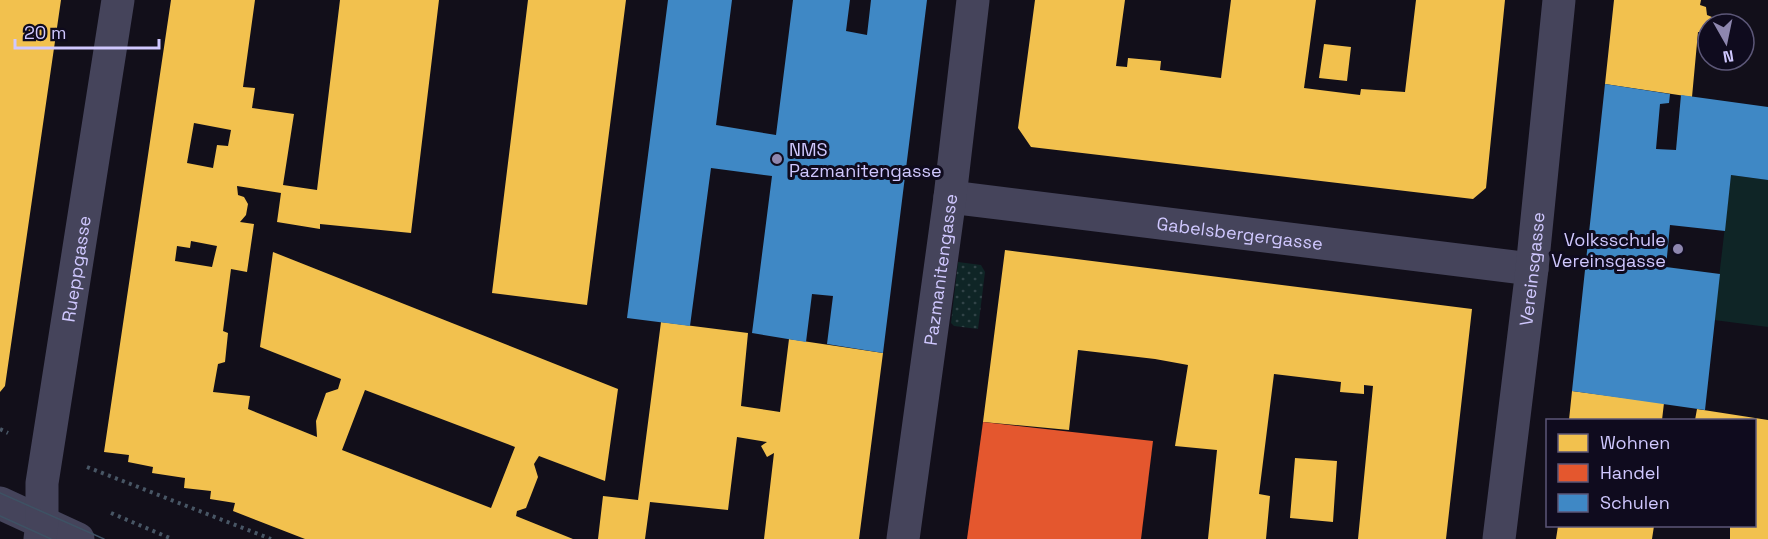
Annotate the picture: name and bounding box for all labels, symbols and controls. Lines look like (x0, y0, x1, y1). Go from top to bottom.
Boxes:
scale bar (15, 12, 159, 50)
north arrow (1696, 12, 1756, 72)
text: 20 m (24, 21, 67, 44)
text: N (1721, 45, 1735, 68)
place label: NMS Pazmanitengasse (789, 138, 942, 182)
marker: NMS Pazmanitengasse (770, 152, 784, 166)
street label: Pazmanitengasse (918, 192, 962, 347)
street label: Gabelsbergergasse (1155, 211, 1324, 255)
street label: Vereinsgasse (1514, 211, 1549, 327)
street label: Rueppgasse (56, 214, 95, 324)
place label: Volksschule Vereinsgasse (1551, 228, 1666, 272)
marker: Volksschule Vereinsgasse (1671, 242, 1685, 256)
legend (1546, 419, 1756, 527)
text: Wohnen (1600, 431, 1670, 454)
text: Handel (1600, 461, 1660, 484)
text: Schulen (1600, 491, 1670, 514)

